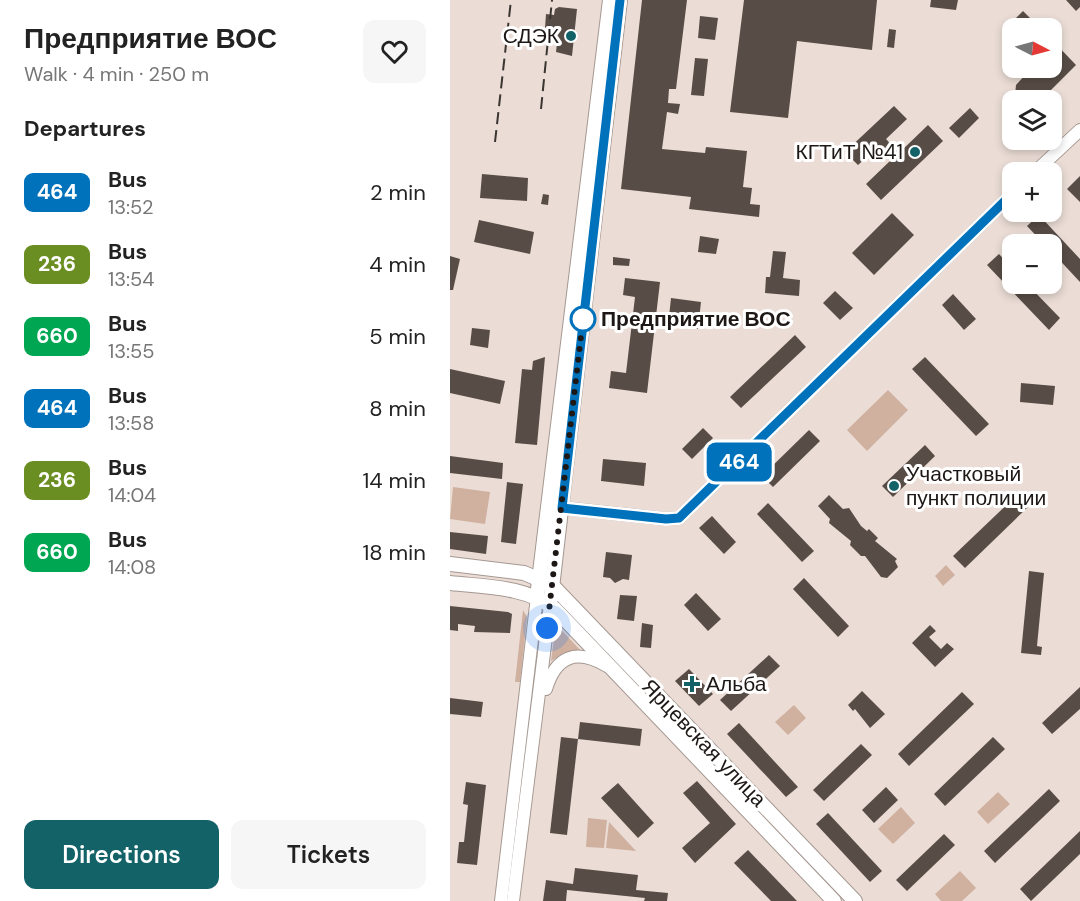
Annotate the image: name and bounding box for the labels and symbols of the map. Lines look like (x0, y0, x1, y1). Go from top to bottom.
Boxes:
north arrow (1002, 18, 1062, 78)
place label: СДЭК (503, 22, 560, 50)
marker: СДЭК (564, 29, 578, 43)
place label: КГТиТ №41 (796, 138, 903, 166)
marker: КГТиТ №41 (908, 145, 922, 159)
place label: Предприятие ВОС (601, 305, 791, 333)
marker: Предприятие ВОС (570, 306, 596, 332)
line badge: 464 (704, 442, 774, 482)
place label: Участковый пункт полиции (906, 460, 1046, 512)
marker: Участковый пункт полиции (887, 479, 901, 493)
your location (532, 613, 562, 643)
place label: Альба (706, 670, 767, 698)
street label: Ярцевская улица (636, 673, 773, 813)
marker: Альба (683, 675, 701, 693)

